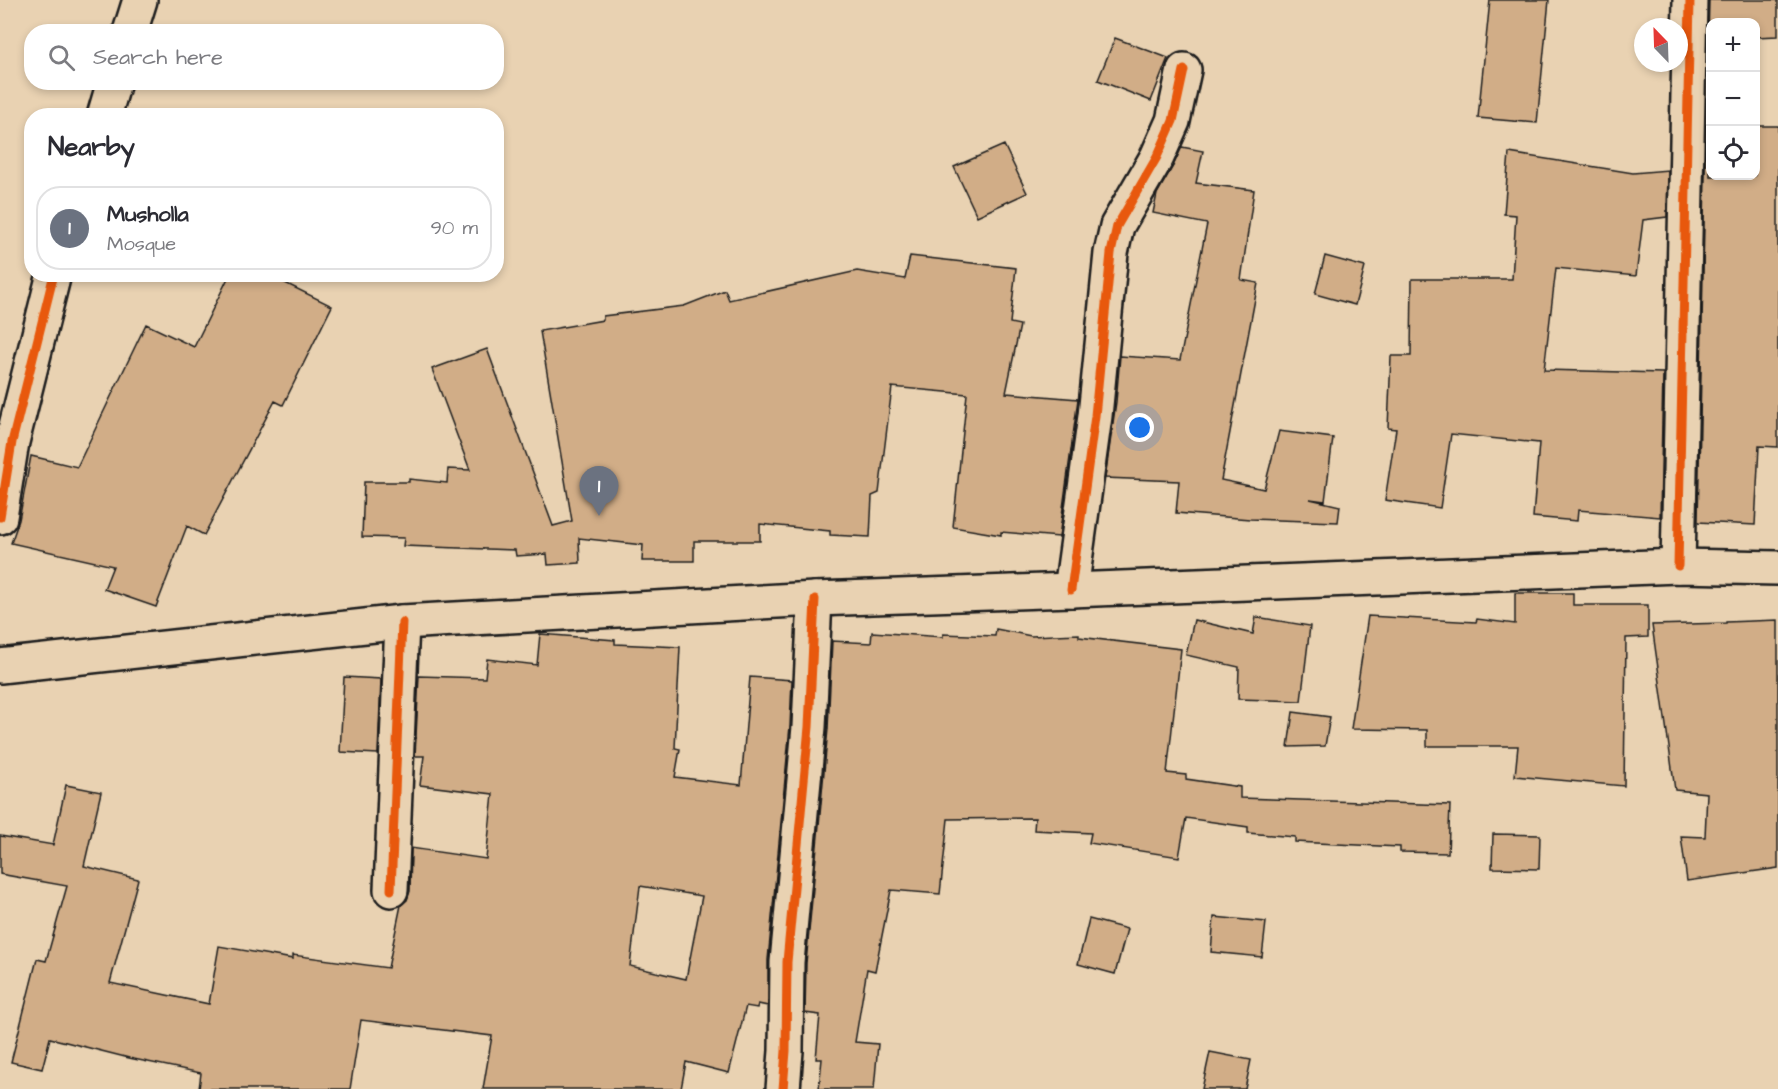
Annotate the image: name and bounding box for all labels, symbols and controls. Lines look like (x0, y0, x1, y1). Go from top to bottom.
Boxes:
north arrow (1634, 18, 1688, 72)
map controls (1706, 18, 1760, 180)
button: + (1706, 18, 1760, 72)
search box (24, 24, 504, 90)
icon: search (45, 41, 78, 74)
text: Search here (93, 42, 223, 73)
button: − (1706, 72, 1760, 126)
button: locate (1706, 126, 1760, 180)
text: Nearby (48, 129, 135, 165)
text: Musholla (107, 199, 189, 230)
text: 1 (68, 214, 71, 242)
text: 90 m (430, 214, 478, 242)
text: Mosque (107, 230, 176, 258)
your location (1125, 413, 1154, 442)
pin: 1 (580, 466, 618, 516)

